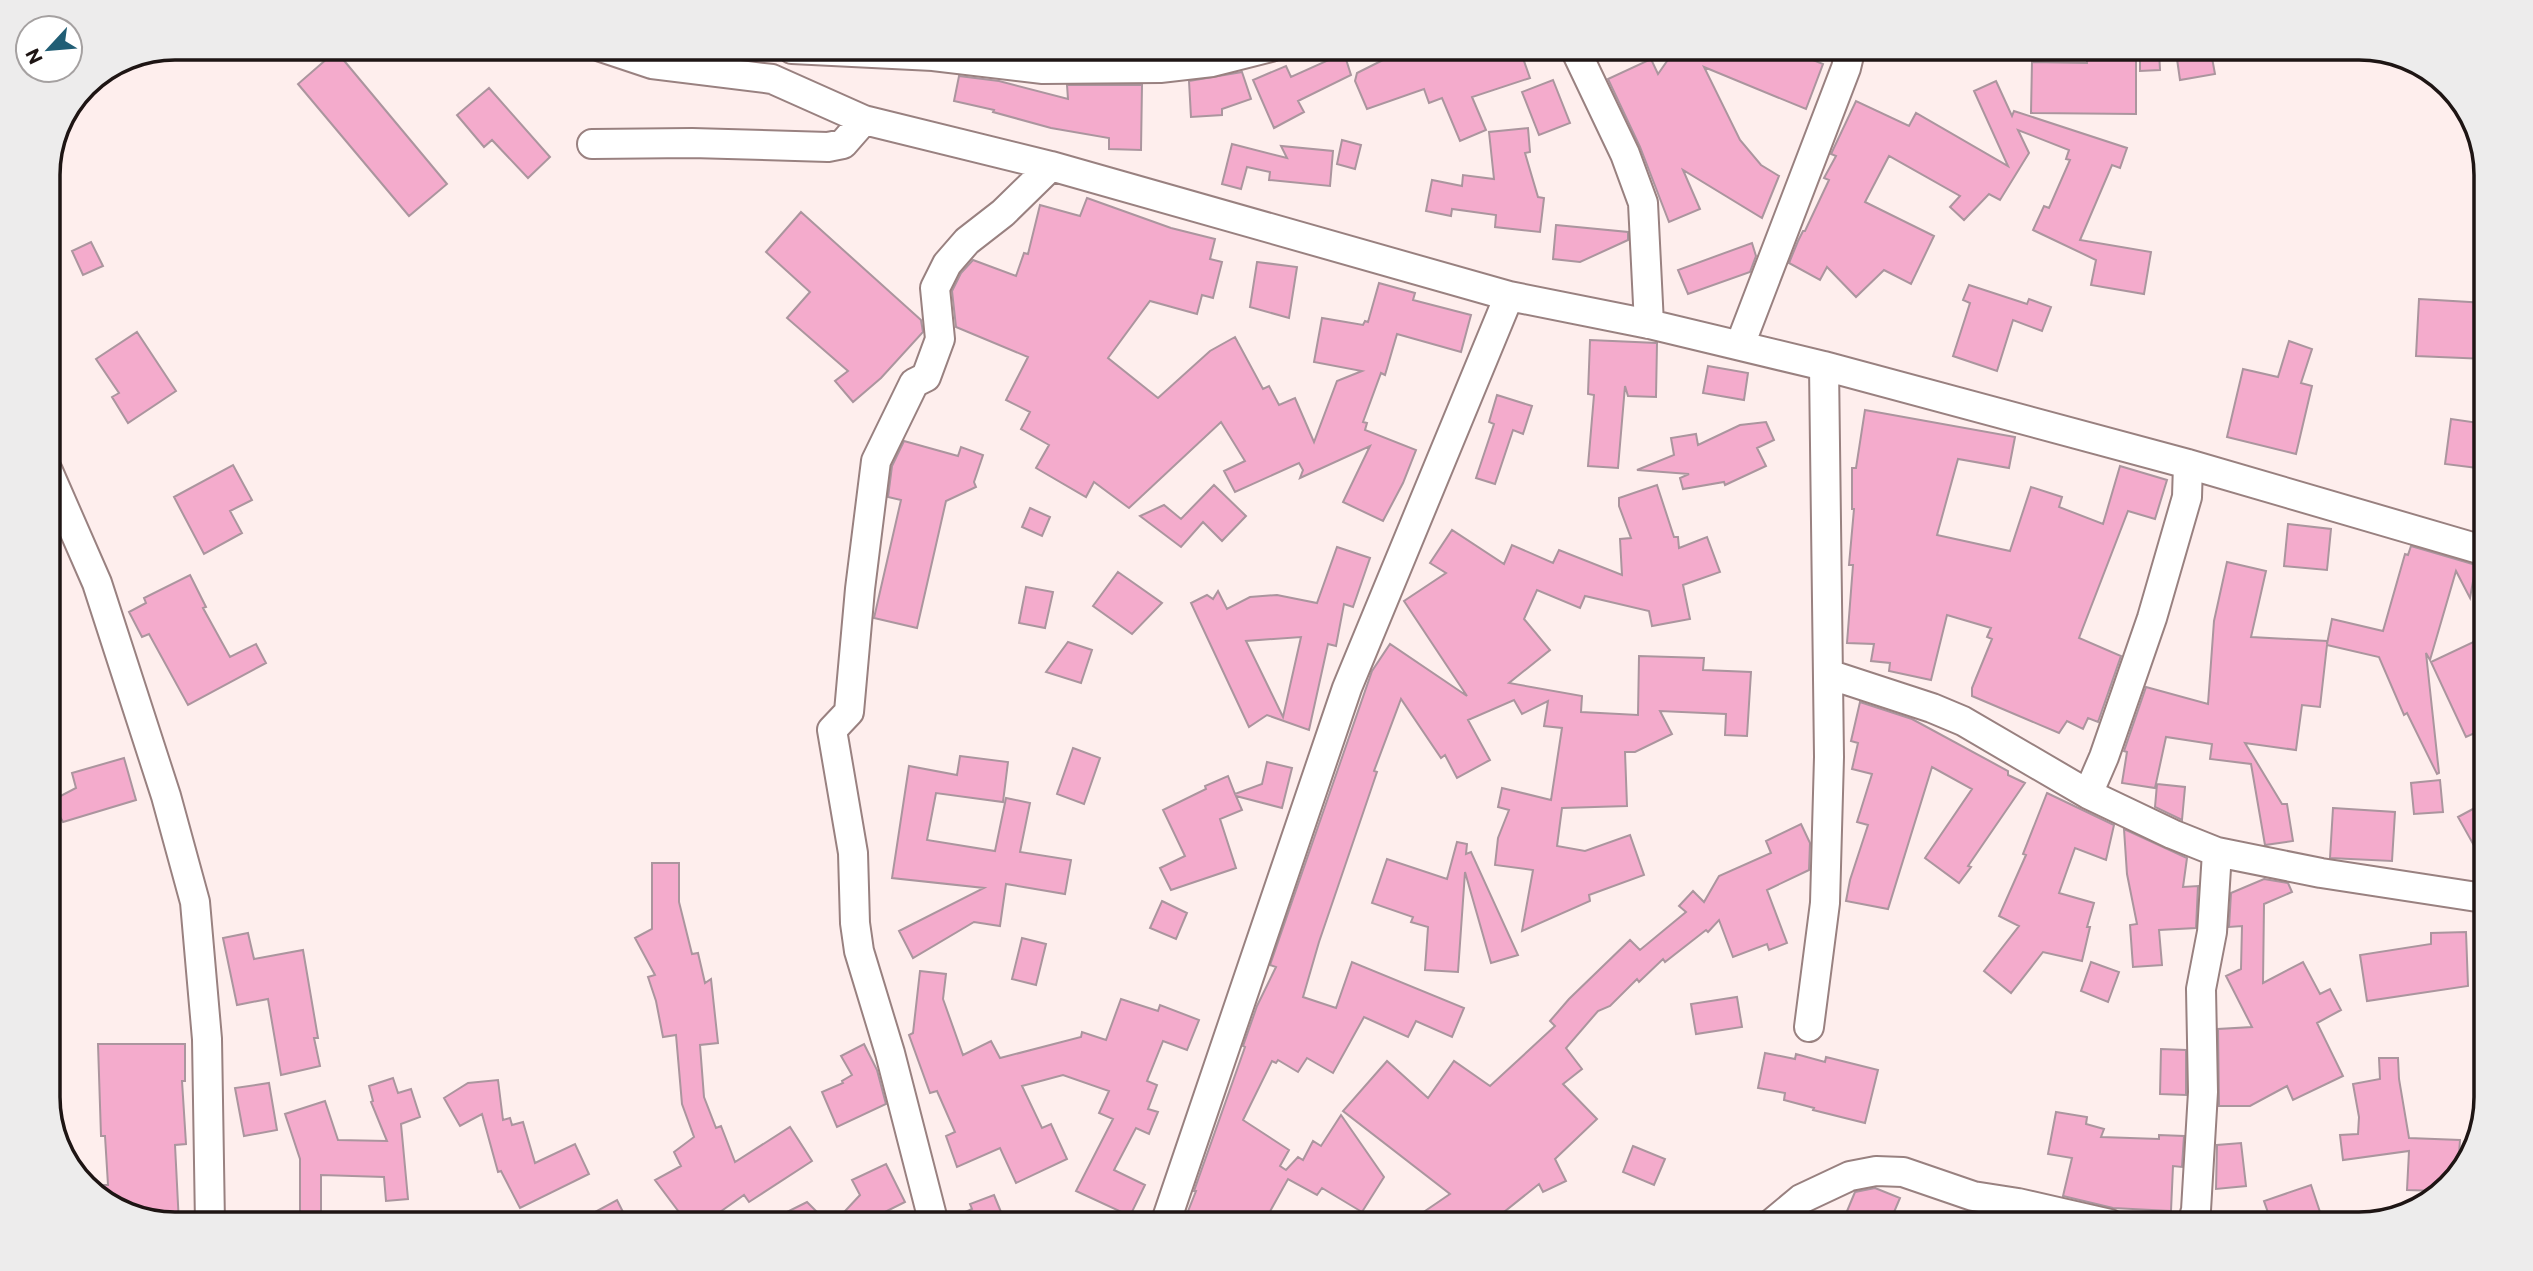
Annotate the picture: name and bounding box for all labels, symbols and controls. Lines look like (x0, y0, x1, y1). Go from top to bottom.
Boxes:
north arrow (14, 14, 84, 84)
text: N (20, 45, 47, 68)

